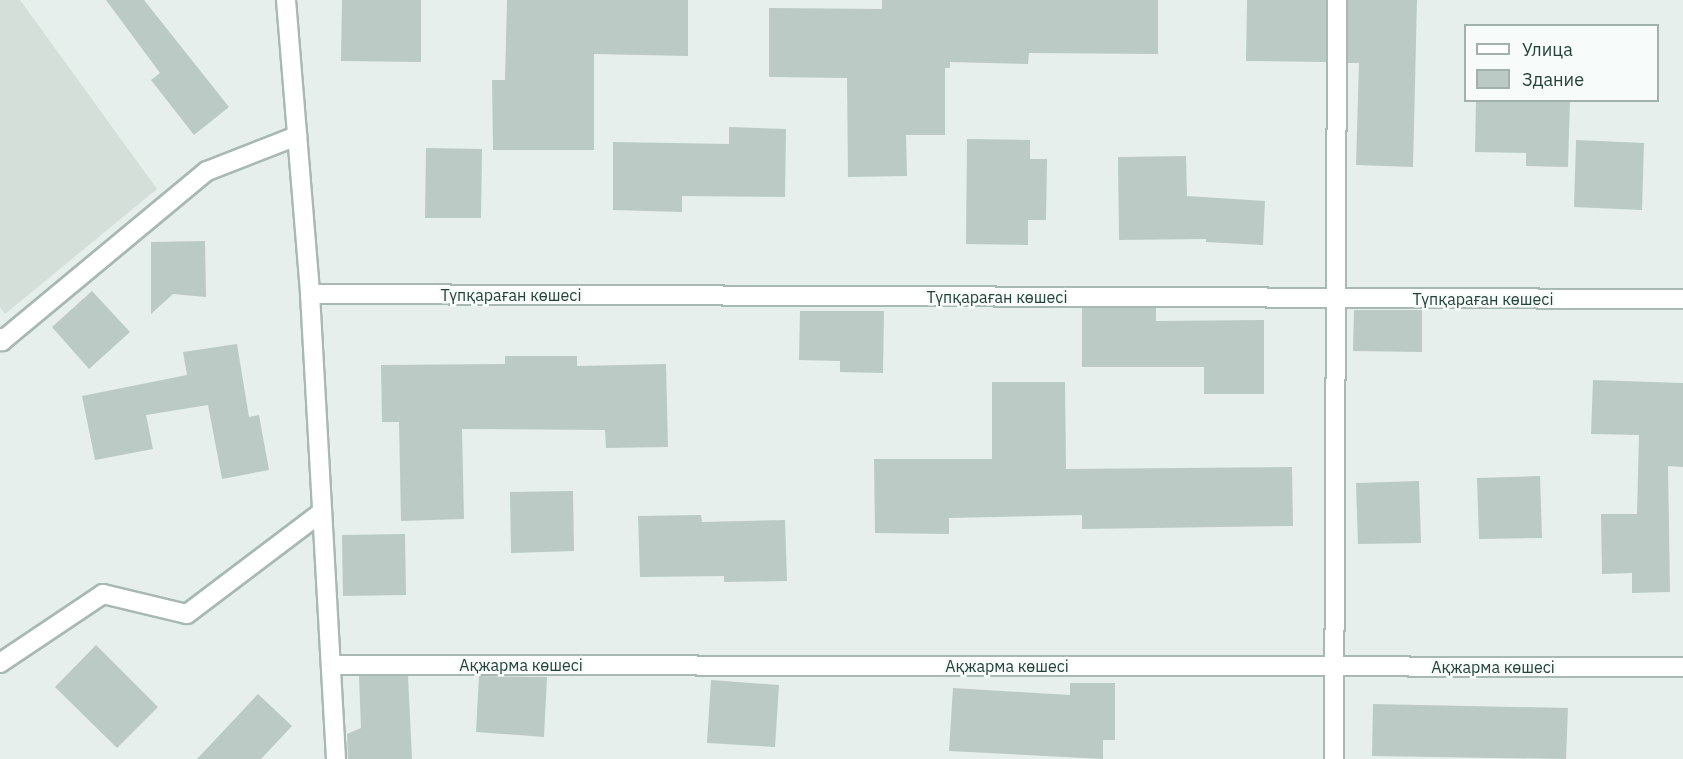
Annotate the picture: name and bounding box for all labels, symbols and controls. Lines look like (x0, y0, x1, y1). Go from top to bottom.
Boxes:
legend (1464, 24, 1659, 102)
text: Улица (1522, 38, 1573, 61)
text: Здание (1522, 68, 1584, 91)
street label: Түпқараған көшесі (441, 285, 581, 305)
street label: Түпқараған көшесі (927, 287, 1067, 307)
street label: Түпқараған көшесі (1413, 289, 1553, 309)
street label: Ақжарма көшесі (459, 655, 583, 675)
street label: Ақжарма көшесі (945, 656, 1069, 676)
street label: Ақжарма көшесі (1431, 657, 1555, 677)

